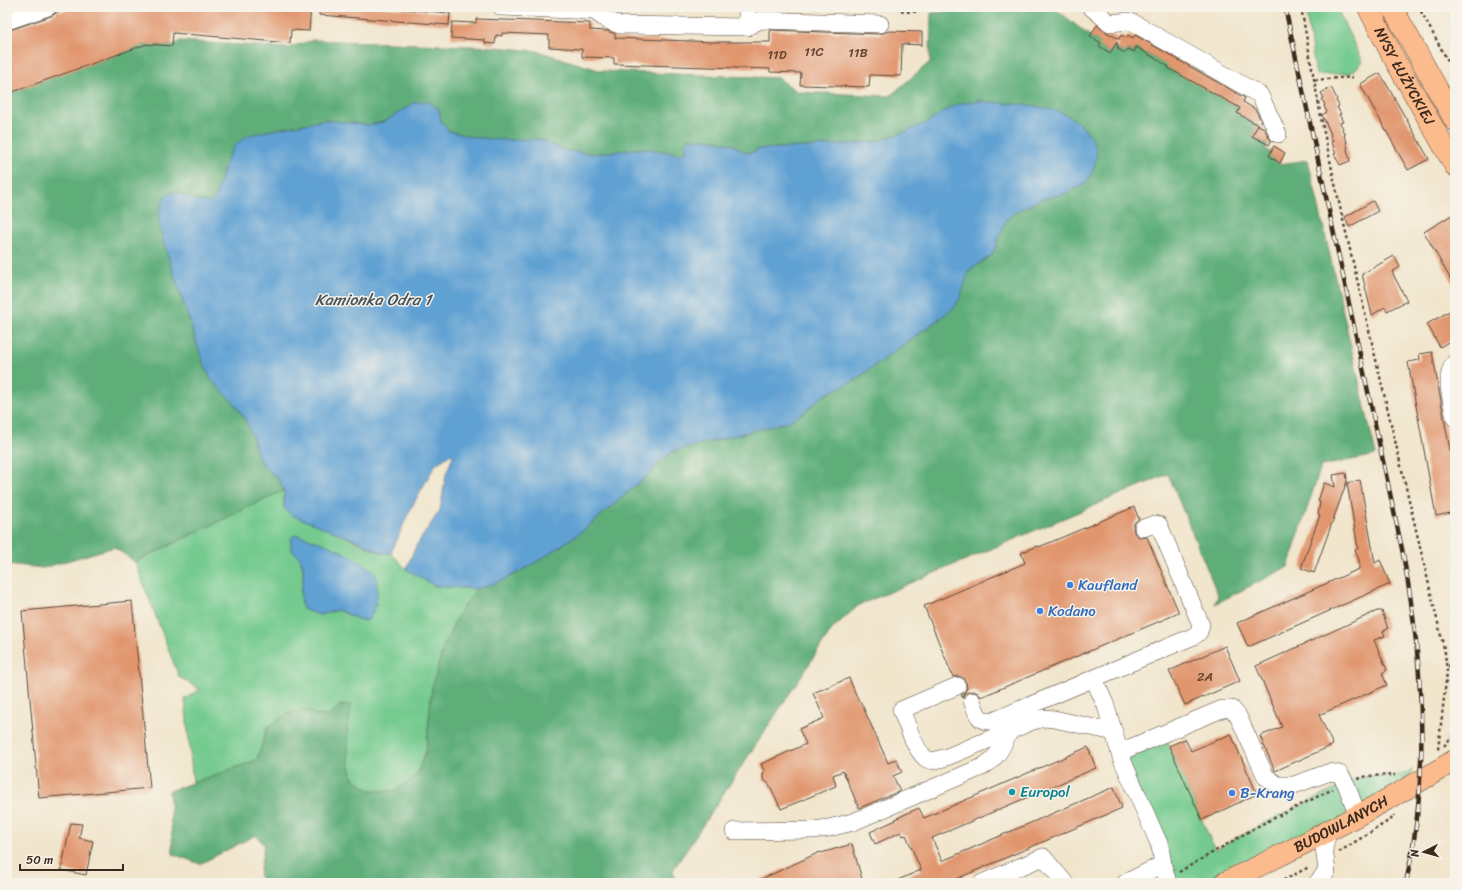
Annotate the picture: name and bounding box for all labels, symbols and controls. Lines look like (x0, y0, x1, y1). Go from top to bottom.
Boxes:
street label: NYSY ŁUŻYCKIEJ (1367, 22, 1443, 131)
house number: 11C (804, 40, 824, 63)
house number: 11B (848, 41, 868, 64)
house number: 11D (768, 43, 787, 66)
water label: Kamionka Odra 1 (315, 285, 433, 314)
place label: Kaufland (1078, 572, 1138, 598)
marker: Kaufland (1065, 580, 1075, 590)
place label: Kodano (1048, 598, 1096, 624)
marker: Kodano (1035, 606, 1045, 616)
house number: 2A (1197, 665, 1213, 688)
place label: Europol (1020, 779, 1070, 805)
place label: B-Krang (1240, 780, 1295, 806)
marker: Europol (1007, 787, 1017, 797)
marker: B-Krang (1227, 788, 1237, 798)
street label: BUDOWLANYCH (1289, 788, 1394, 860)
north arrow (1404, 832, 1444, 872)
scale bar (20, 846, 123, 872)
text: N (1405, 848, 1425, 859)
text: 50 m (26, 849, 53, 871)

